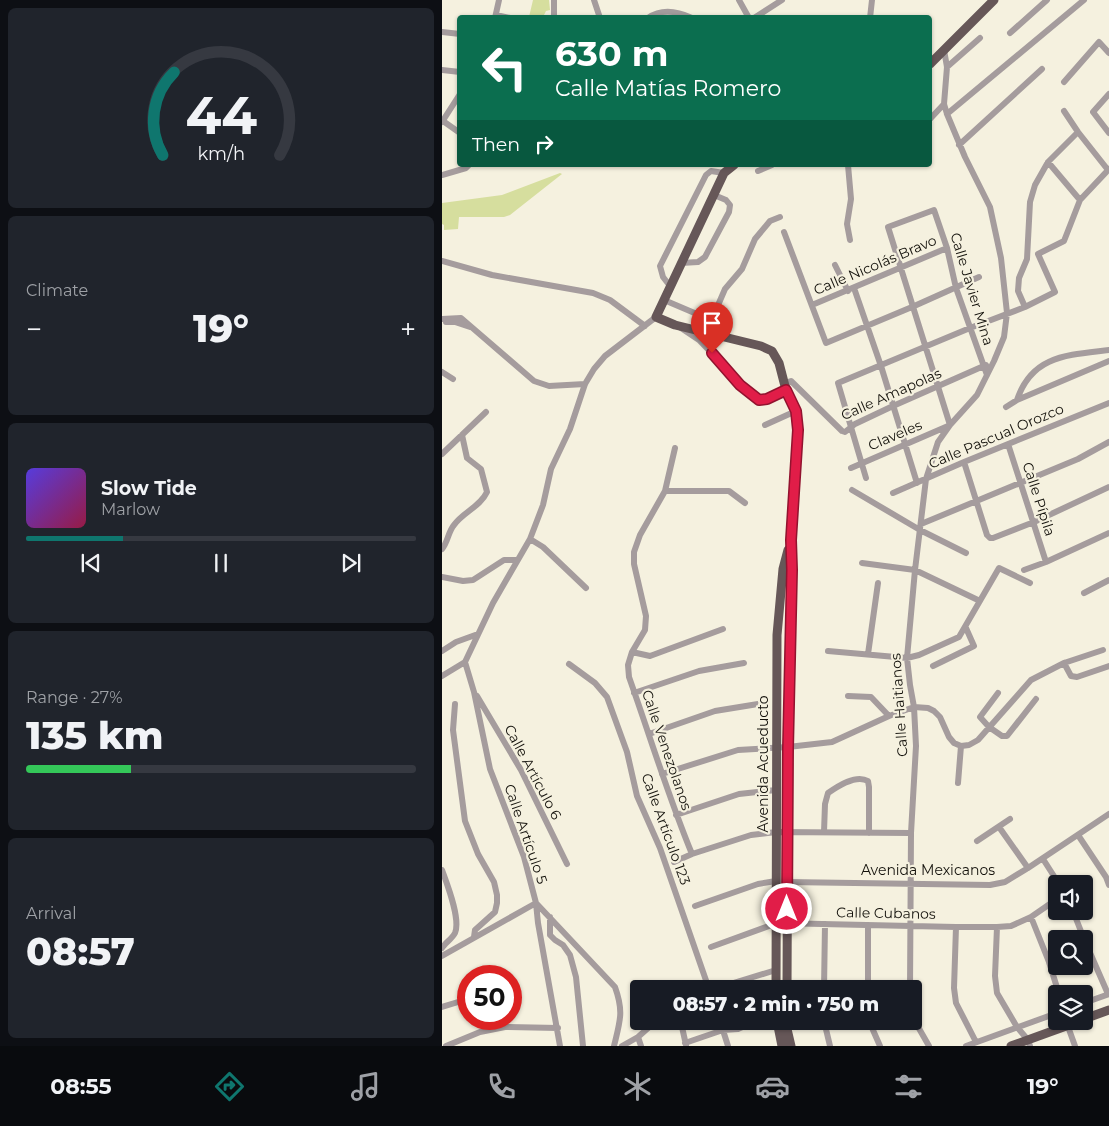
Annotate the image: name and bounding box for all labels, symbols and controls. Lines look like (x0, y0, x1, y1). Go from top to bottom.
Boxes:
text: 630 m (555, 32, 668, 75)
icon: left (472, 35, 537, 100)
text: Calle Matías Romero (555, 75, 781, 102)
text: 44 (185, 84, 257, 147)
icon: right (530, 130, 558, 158)
text: Then (472, 133, 520, 156)
text: km/h (197, 143, 245, 164)
street label: Calle Nicolás Bravo (811, 231, 939, 299)
street label: Calle Javier Mina (946, 231, 998, 347)
text: Climate (26, 281, 88, 300)
pin (691, 302, 733, 353)
text: 19° (193, 305, 249, 352)
icon: arrive (698, 309, 726, 337)
text: − (26, 312, 42, 346)
text: + (400, 312, 416, 346)
street label: Calle Amapolas (838, 364, 944, 424)
street label: Calle Pascual Orozco (926, 399, 1066, 473)
street label: Claveles (865, 416, 925, 454)
street label: Calle Pípila (1019, 460, 1059, 538)
text: Slow Tide (101, 477, 197, 500)
text: Marlow (101, 500, 160, 519)
icon: previous (77, 549, 105, 577)
icon: pause (207, 549, 235, 577)
icon: next (337, 549, 365, 577)
street label: Calle Haitianos (886, 652, 912, 757)
text: Range · 27% (26, 688, 123, 707)
street label: Calle Venezolanos (638, 688, 696, 813)
street label: Avenida Acueducto (754, 695, 772, 832)
text: 135 km (26, 712, 163, 759)
street label: Calle Artículo 6 (500, 721, 566, 823)
street label: Calle Artículo 123 (637, 771, 695, 887)
street label: Calle Artículo 5 (500, 782, 552, 886)
street label: Avenida Mexicanos (861, 861, 995, 879)
map controls (1048, 875, 1093, 1030)
button: sound (1048, 875, 1093, 920)
position arrow (760, 882, 812, 934)
street label: Calle Cubanos (836, 903, 936, 923)
text: Arrival (26, 904, 76, 923)
text: 08:57 (26, 928, 135, 975)
button: search (1048, 930, 1093, 975)
speed limit sign: 50 (457, 965, 522, 1030)
button: layers (1048, 985, 1093, 1030)
text: 08:57 · 2 min · 750 m (673, 993, 879, 1016)
icon: directions (212, 1069, 247, 1104)
icon: music (348, 1069, 383, 1104)
icon: phone (484, 1069, 519, 1104)
icon: climate (620, 1069, 655, 1104)
icon: car (755, 1069, 790, 1104)
icon: filters (891, 1069, 926, 1104)
text: 08:55 (50, 1073, 112, 1100)
text: 19° (1027, 1073, 1059, 1100)

